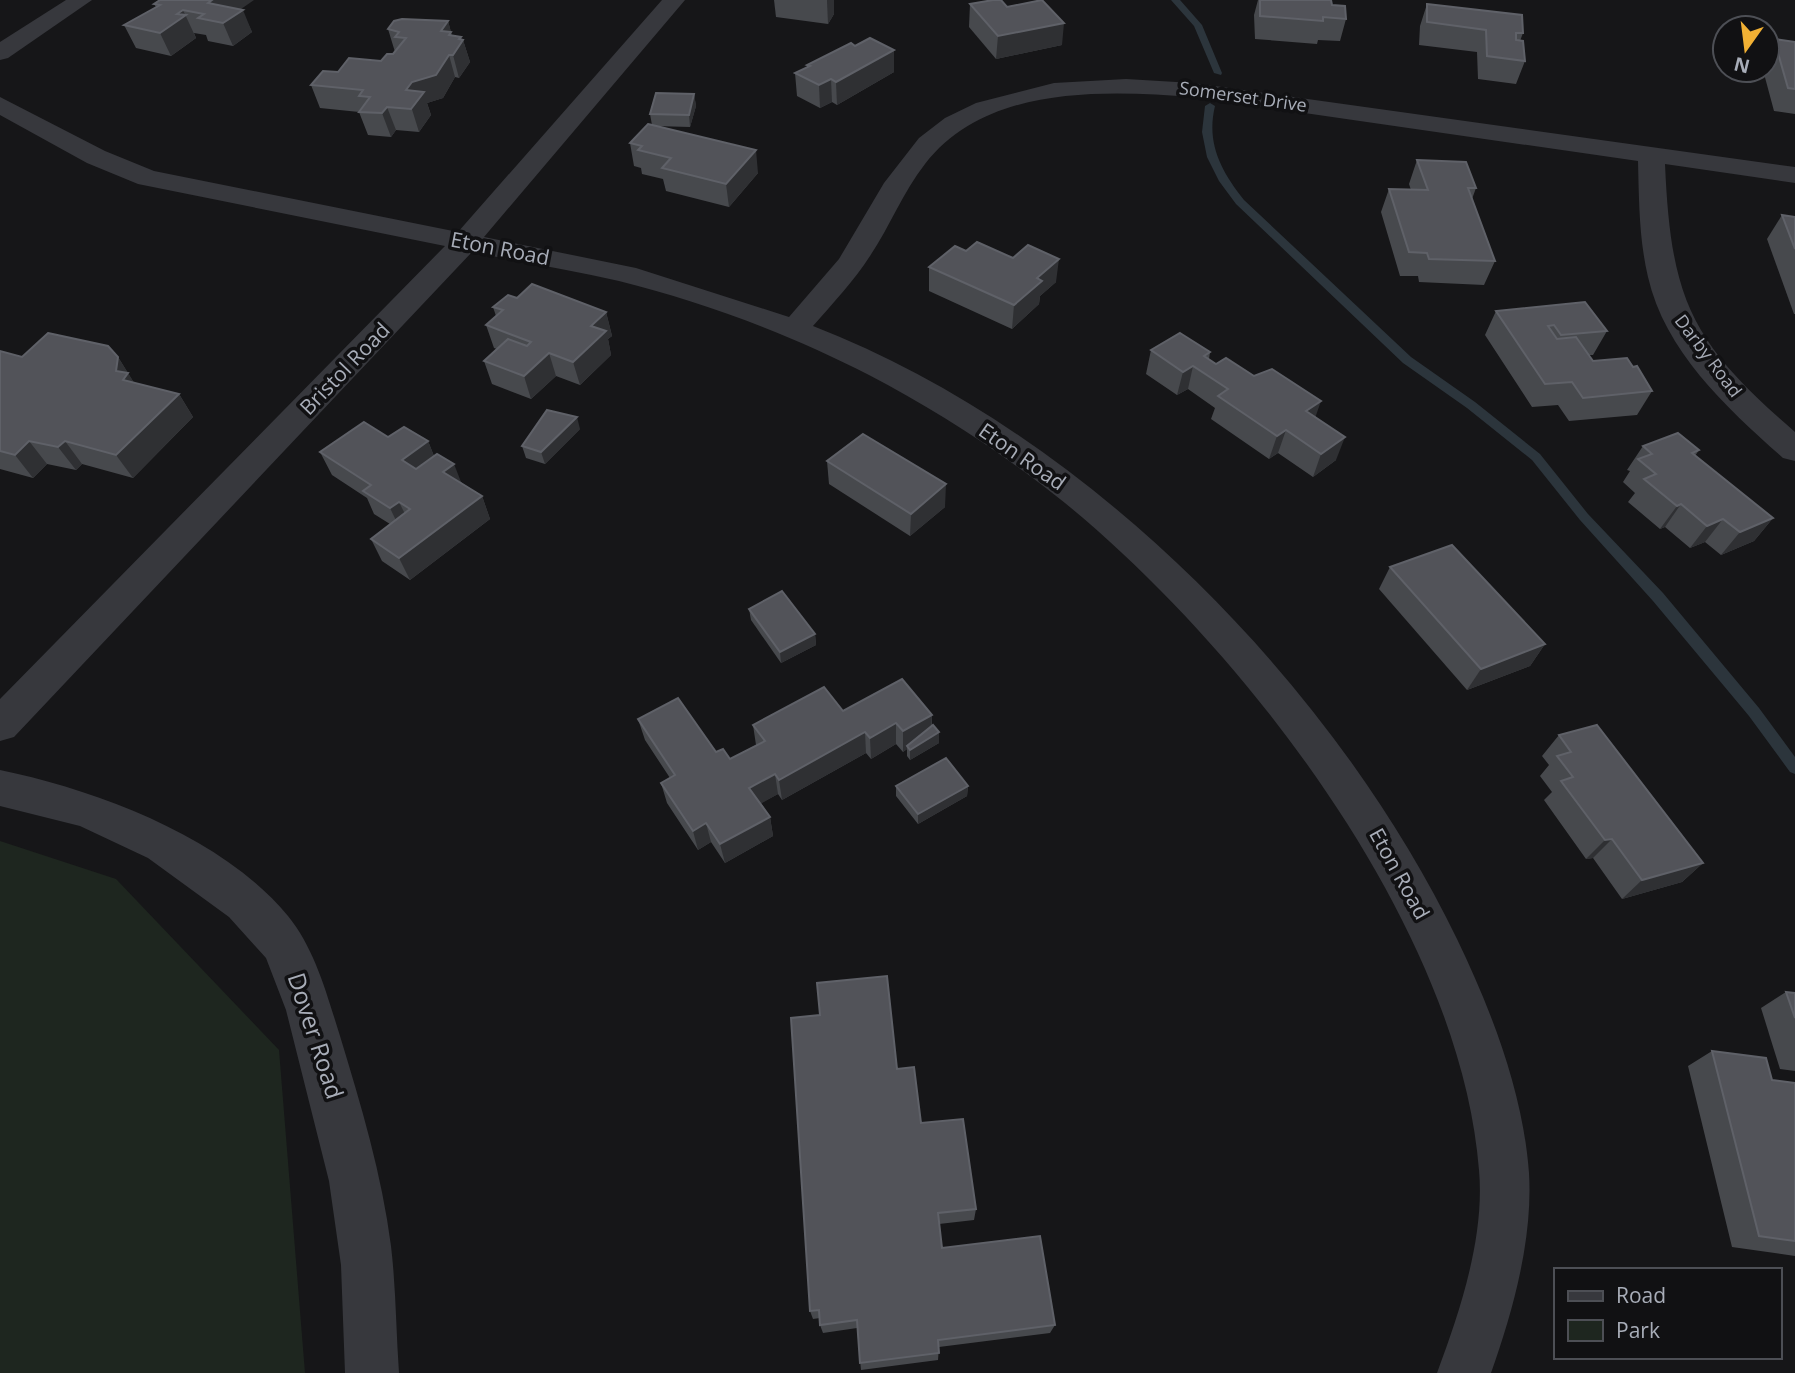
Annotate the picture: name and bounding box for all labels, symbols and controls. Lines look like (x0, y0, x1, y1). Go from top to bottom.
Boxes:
north arrow (1711, 14, 1781, 84)
text: N (1731, 51, 1753, 80)
street label: Somerset Drive (1178, 75, 1309, 117)
street label: Eton Road (448, 225, 552, 271)
street label: Darby Road (1670, 309, 1748, 402)
street label: Bristol Road (293, 316, 395, 421)
street label: Eton Road (973, 416, 1072, 496)
street label: Eton Road (1363, 823, 1436, 924)
street label: Dover Road (281, 968, 352, 1103)
legend (1554, 1268, 1781, 1359)
text: Road (1616, 1281, 1666, 1309)
text: Park (1616, 1316, 1660, 1344)

